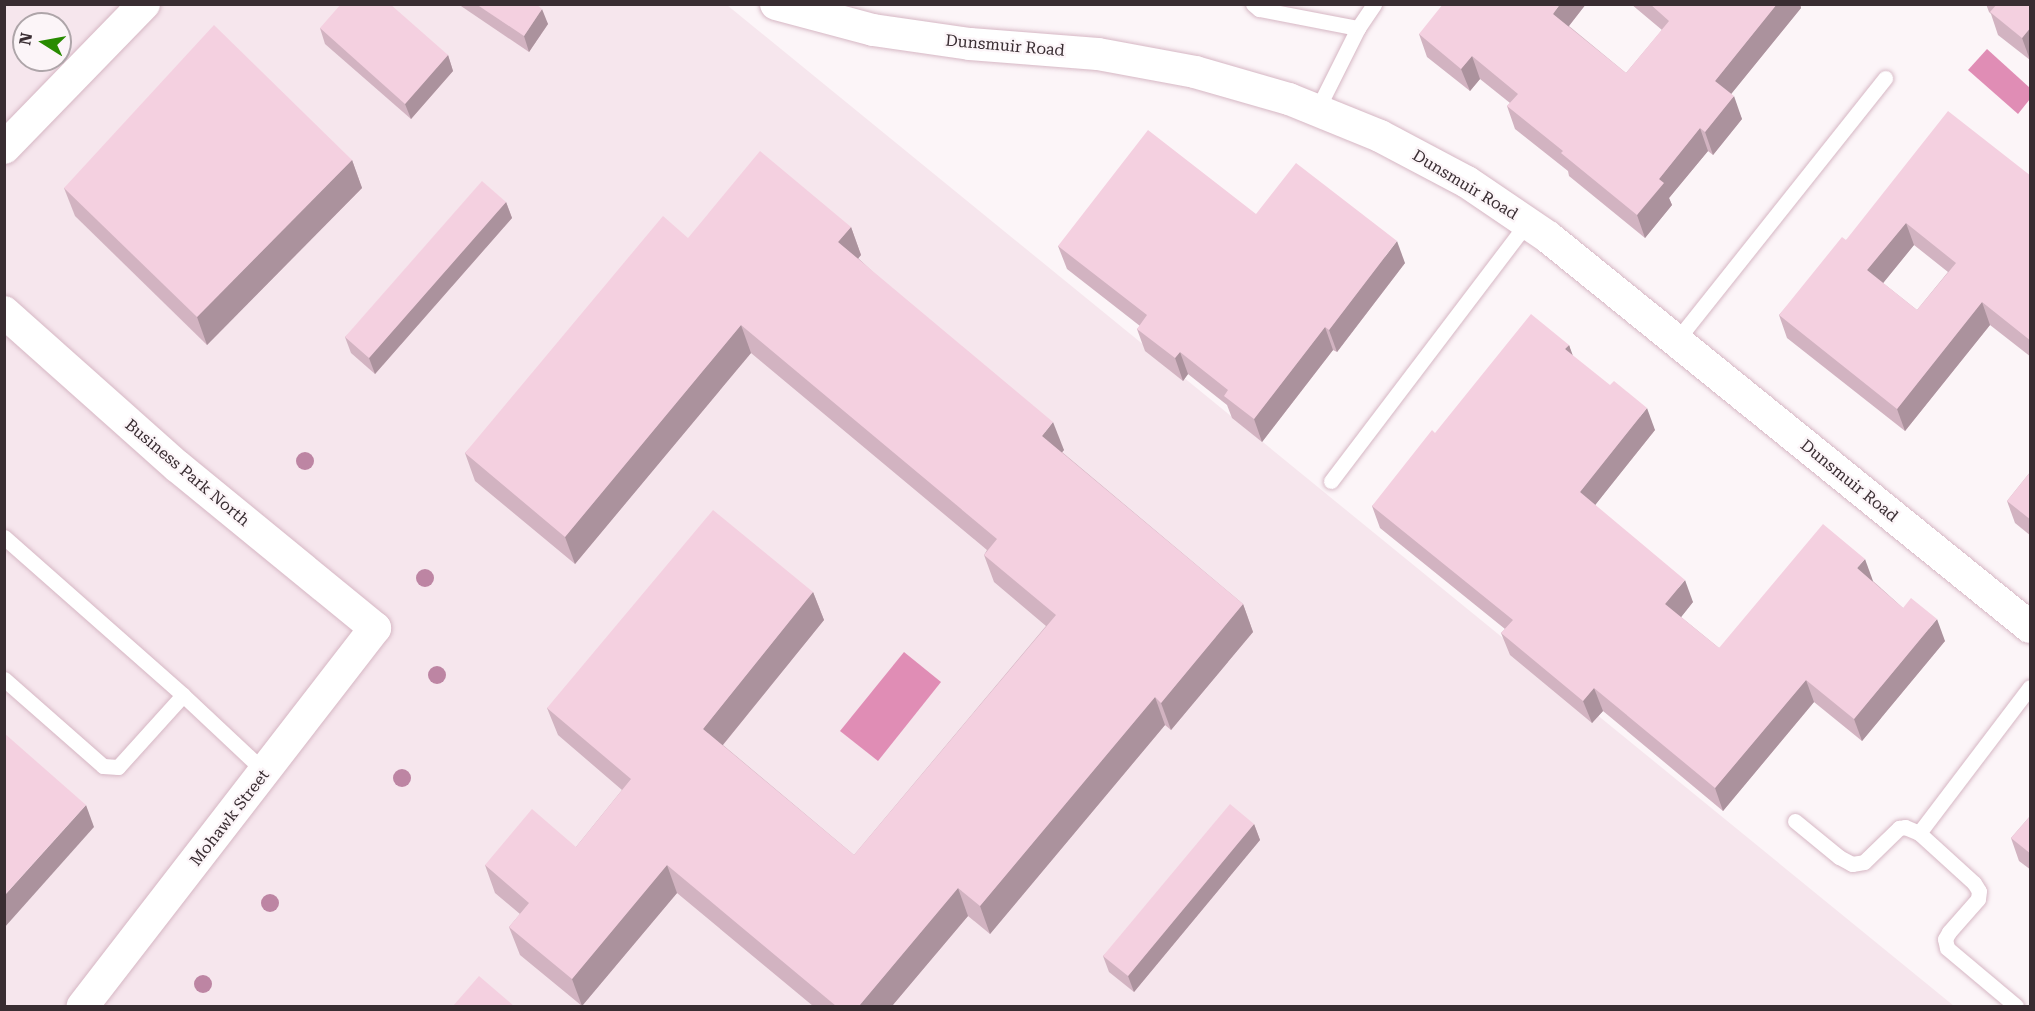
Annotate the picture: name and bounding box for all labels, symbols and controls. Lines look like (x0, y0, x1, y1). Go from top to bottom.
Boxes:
north arrow (12, 12, 72, 72)
text: N (15, 31, 36, 47)
street label: Dunsmuir Road (945, 31, 1065, 61)
street label: Dunsmuir Road (1409, 146, 1521, 224)
street label: Business Park North (121, 415, 253, 531)
street label: Dunsmuir Road (1796, 436, 1902, 526)
street label: Mohawk Street (186, 766, 274, 870)

